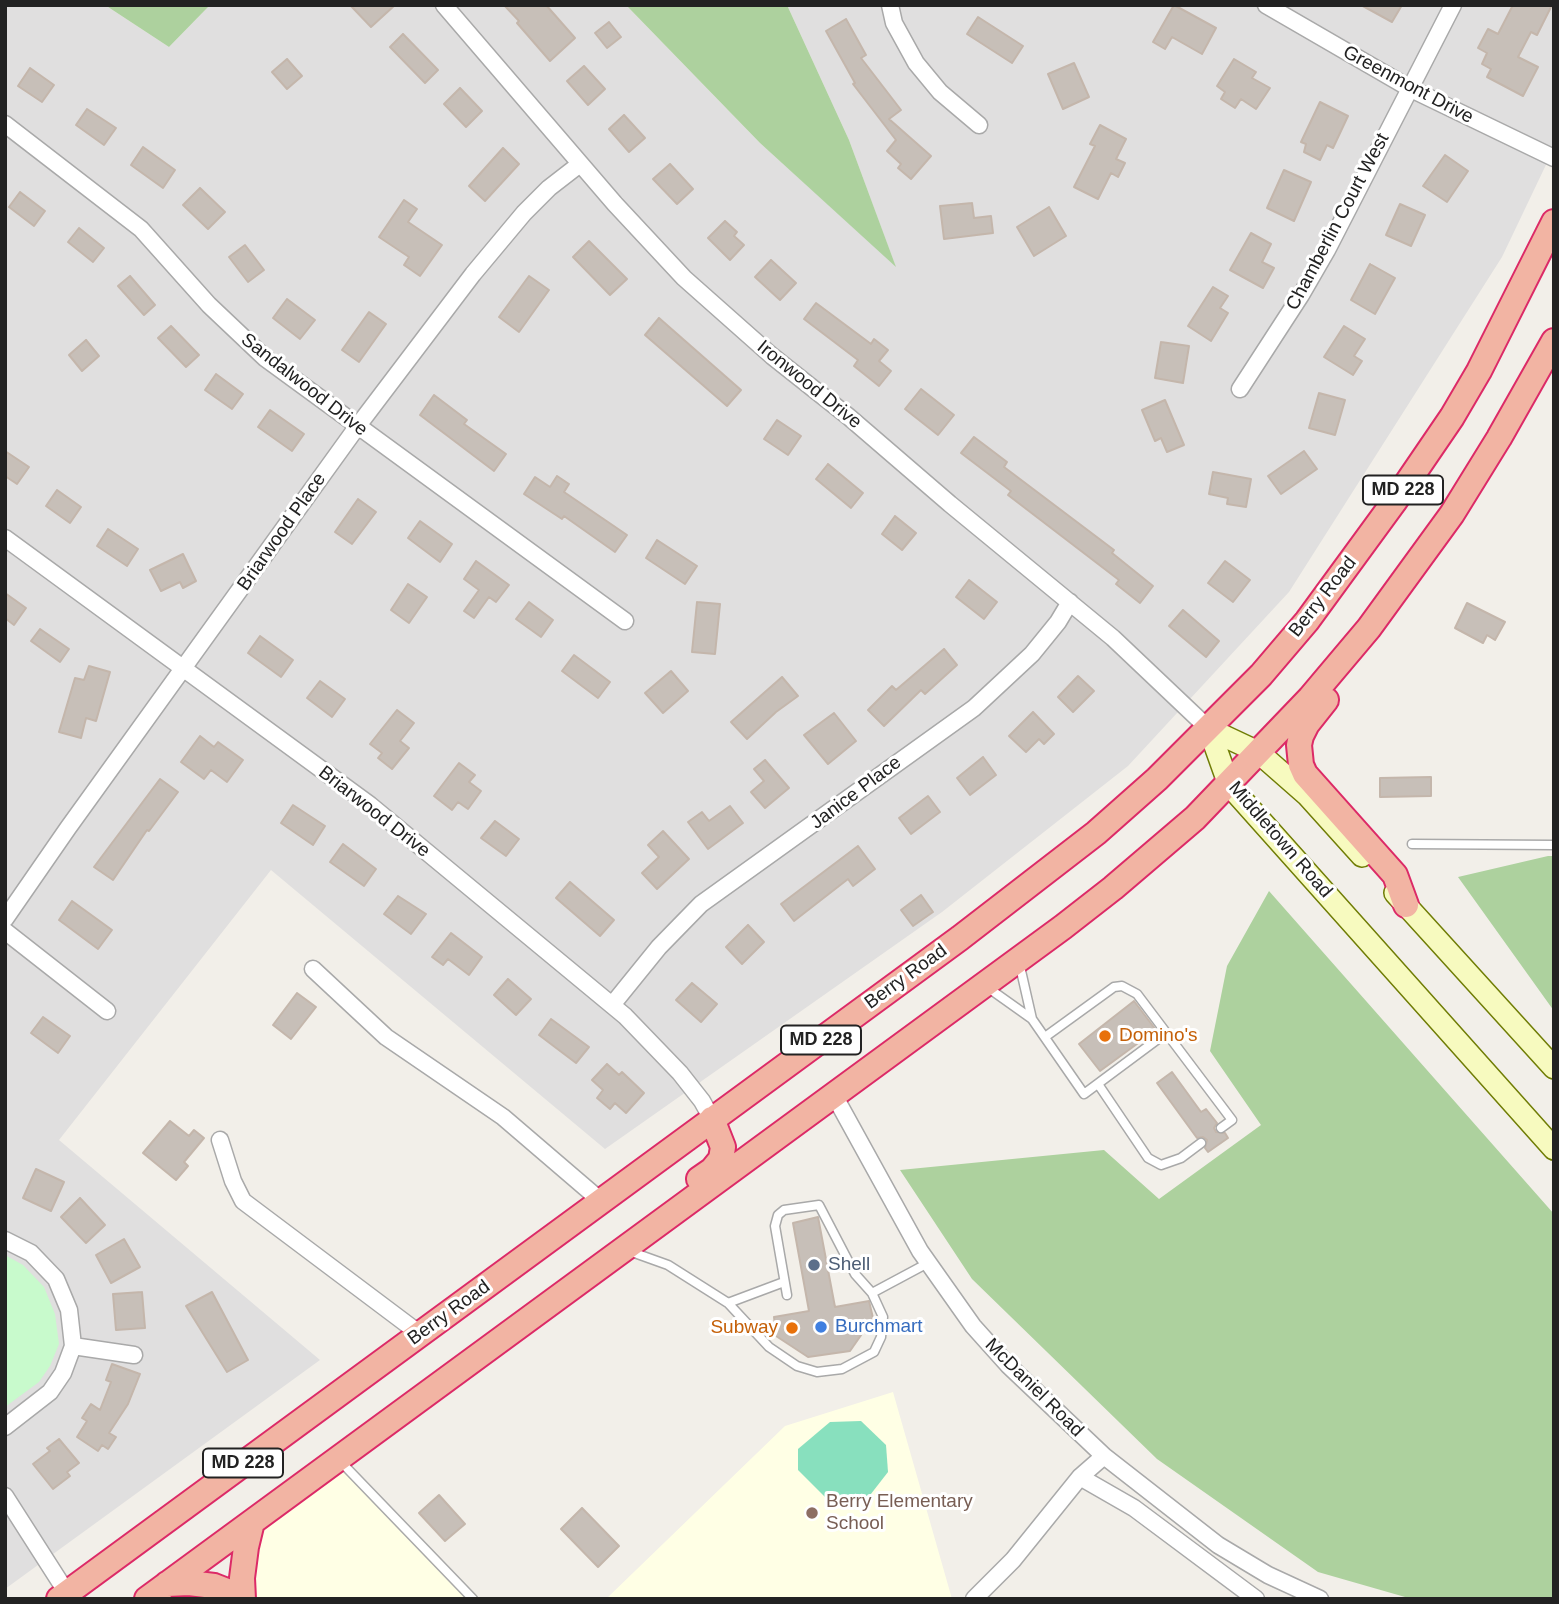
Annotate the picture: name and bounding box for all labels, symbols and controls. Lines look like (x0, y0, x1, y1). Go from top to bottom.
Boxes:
street label: Greenmont Drive (1339, 41, 1477, 129)
street label: Chamberlin Court West (1282, 130, 1394, 314)
street label: Sandalwood Drive (236, 329, 372, 441)
street label: Ironwood Drive (752, 336, 866, 434)
street label: Briarwood Place (233, 469, 331, 595)
road number: MD 228 (1363, 476, 1443, 504)
street label: Berry Road (1284, 552, 1362, 642)
street label: Janice Place (806, 751, 906, 835)
street label: Briarwood Drive (314, 761, 434, 863)
street label: Middletown Road (1223, 777, 1337, 903)
street label: Berry Road (860, 940, 952, 1014)
place label: Domino's (1119, 1025, 1198, 1047)
road number: MD 228 (781, 1026, 861, 1055)
marker: Domino's (1097, 1028, 1113, 1044)
place label: Shell (828, 1254, 870, 1276)
marker: Shell (806, 1257, 822, 1273)
street label: Berry Road (403, 1276, 495, 1350)
place label: Burchmart (835, 1316, 923, 1338)
place label: Subway (710, 1317, 778, 1339)
marker: Burchmart (813, 1319, 829, 1335)
marker: Subway (784, 1320, 800, 1336)
street label: McDaniel Road (980, 1334, 1088, 1442)
road number: MD 228 (203, 1448, 283, 1478)
place label: Berry Elementary School (826, 1491, 973, 1535)
marker: Berry Elementary School (804, 1505, 820, 1521)

